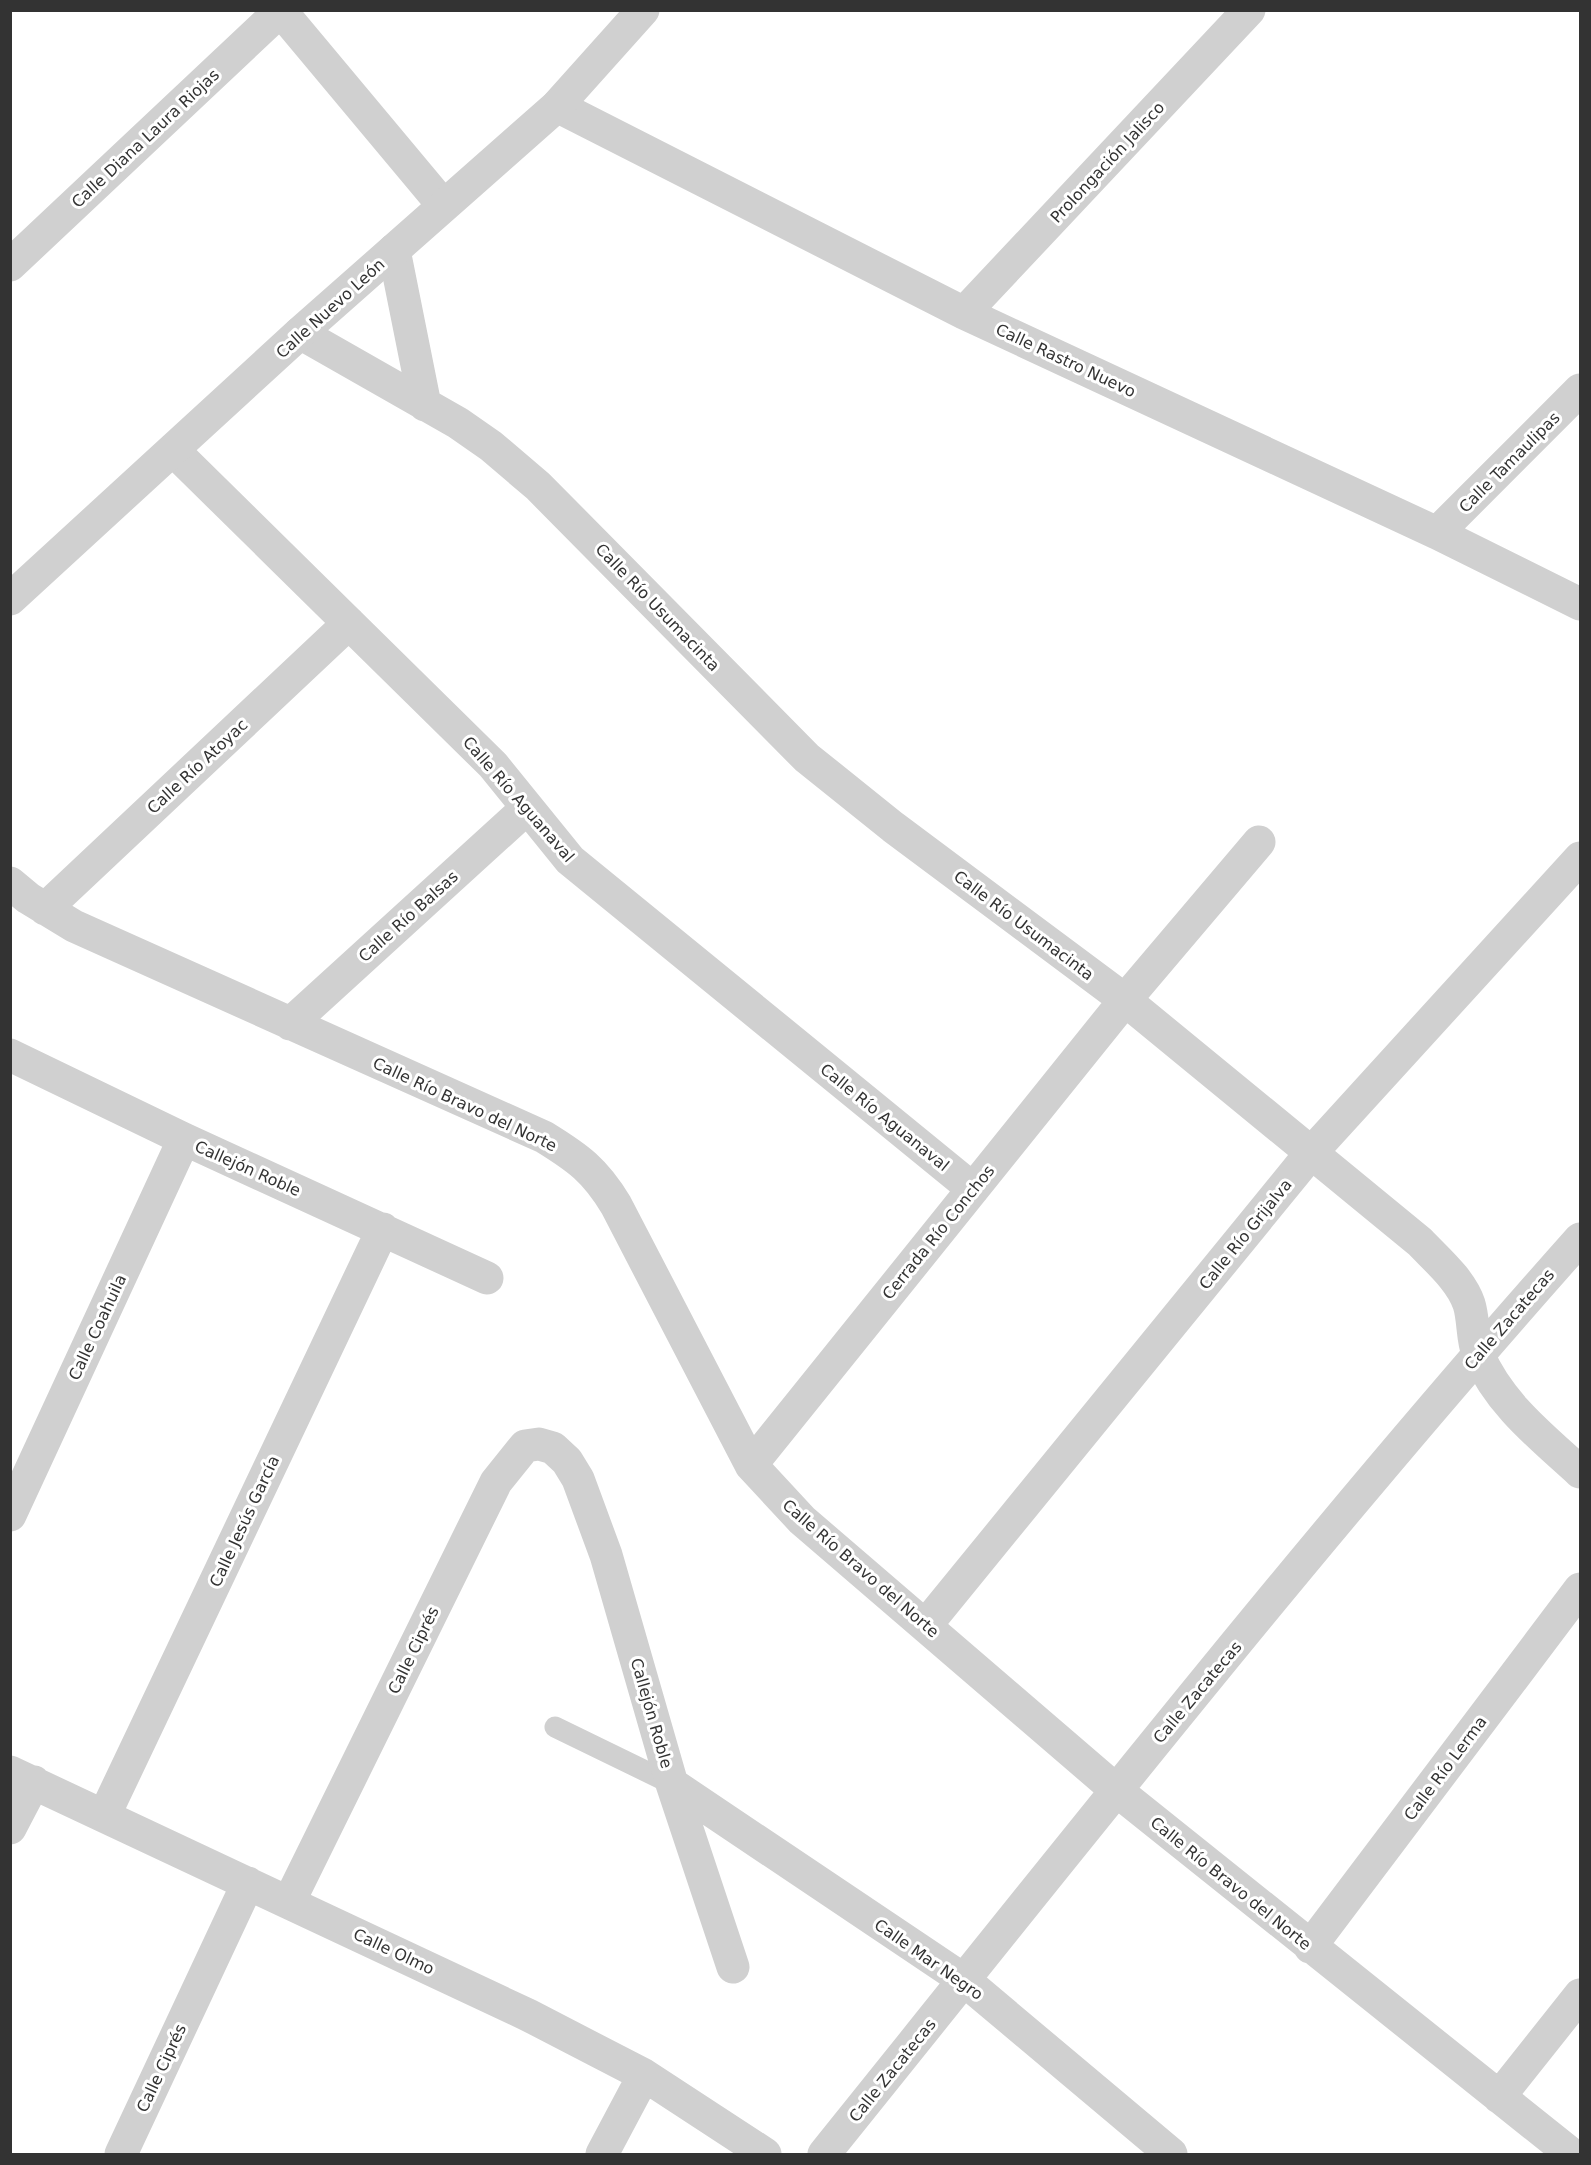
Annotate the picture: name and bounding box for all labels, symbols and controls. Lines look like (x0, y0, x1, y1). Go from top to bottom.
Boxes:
street label: Calle Diana Laura Riojas (68, 65, 223, 212)
street label: Prolongación Jalisco (1046, 98, 1168, 227)
street label: Calle Nuevo León (272, 255, 389, 362)
street label: Calle Rastro Nuevo (993, 320, 1139, 401)
street label: Calle Tamaulipas (1455, 408, 1564, 517)
street label: Calle Río Usumacinta (592, 540, 724, 675)
street label: Calle Río Atoyac (143, 715, 251, 818)
street label: Calle Río Aguanaval (459, 733, 578, 866)
street label: Calle Río Balsas (355, 867, 462, 966)
street label: Calle Río Usumacinta (950, 867, 1097, 984)
street label: Calle Río Bravo del Norte (370, 1053, 560, 1156)
street label: Calle Río Aguanaval (817, 1060, 953, 1175)
street label: Callejón Roble (192, 1137, 304, 1200)
street label: Cerrada Río Conchos (878, 1161, 998, 1303)
street label: Calle Río Grijalva (1195, 1175, 1296, 1293)
street label: Calle Zacatecas (1460, 1265, 1558, 1374)
street label: Calle Coahuila (65, 1271, 130, 1383)
street label: Calle Jesús García (206, 1453, 283, 1590)
street label: Calle Río Bravo del Norte (779, 1495, 943, 1641)
street label: Calle Ciprés (384, 1603, 443, 1697)
street label: Calle Zacatecas (1149, 1637, 1246, 1747)
street label: Callejón Roble (627, 1656, 676, 1770)
street label: Calle Río Lerma (1400, 1713, 1491, 1824)
street label: Calle Río Bravo del Norte (1147, 1813, 1315, 1954)
street label: Calle Mar Negro (871, 1915, 987, 2004)
street label: Calle Olmo (350, 1924, 437, 1978)
street label: Calle Zacatecas (845, 2015, 940, 2126)
street label: Calle Ciprés (133, 2021, 190, 2115)

